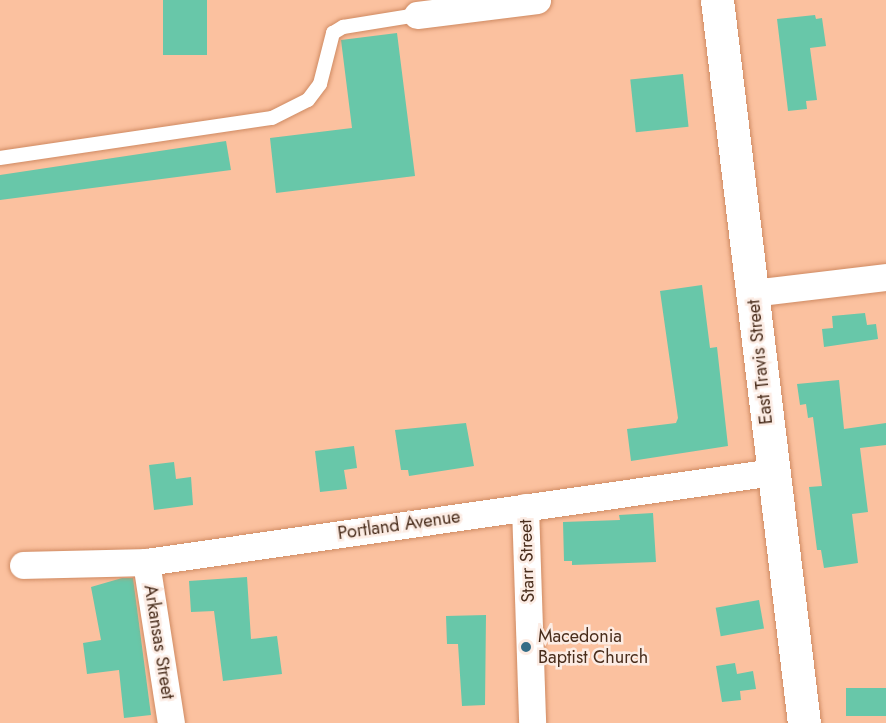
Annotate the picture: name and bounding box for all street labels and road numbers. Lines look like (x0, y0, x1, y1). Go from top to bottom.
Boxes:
street label: East Travis Street (743, 299, 777, 425)
street label: Portland Avenue (336, 506, 462, 544)
street label: Starr Street (515, 519, 539, 603)
street label: Arkansas Street (139, 583, 179, 701)

